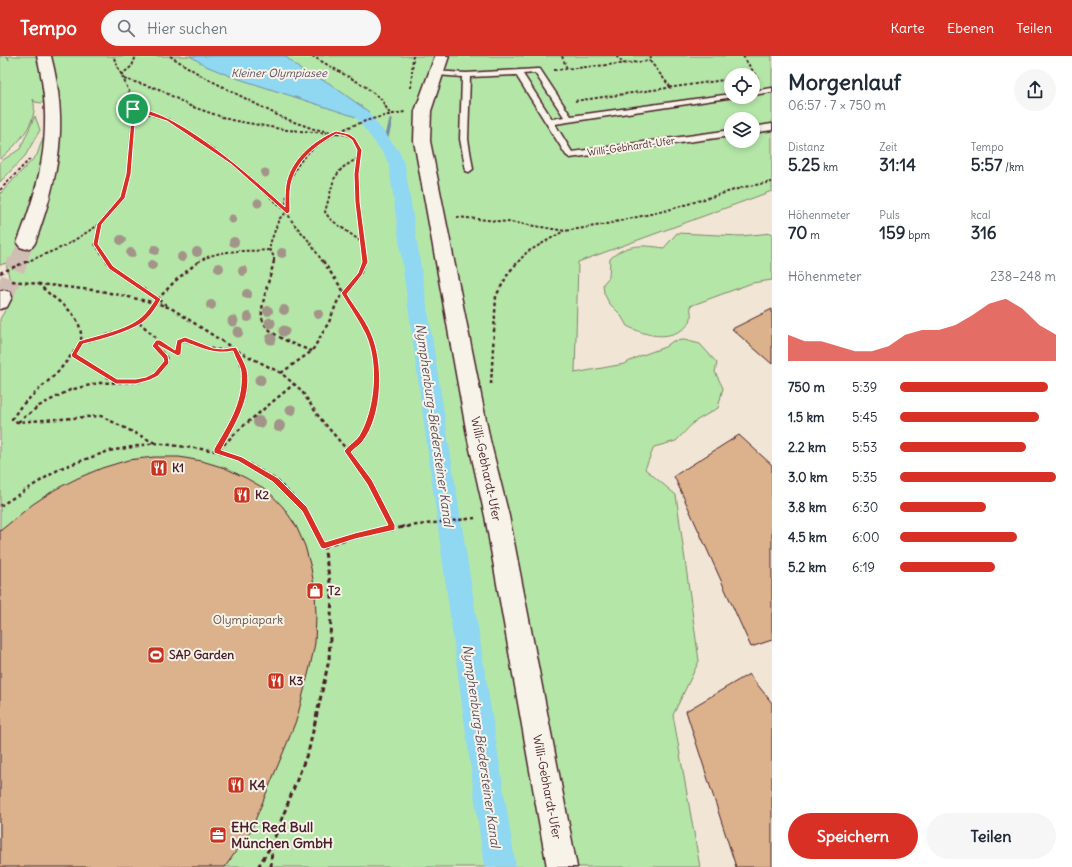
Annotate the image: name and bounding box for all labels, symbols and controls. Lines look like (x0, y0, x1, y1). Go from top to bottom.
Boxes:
search box (101, 10, 381, 46)
text: Tempo (20, 16, 77, 40)
icon: search (115, 17, 137, 39)
text: Hier suchen (147, 19, 228, 38)
text: Karte (891, 19, 925, 37)
text: Ebenen (947, 19, 994, 37)
text: Teilen (1016, 19, 1052, 37)
water label: Kleiner Olympiasee (231, 66, 328, 80)
map controls (724, 68, 760, 148)
button: locate (724, 68, 760, 104)
text: Morgenlauf (788, 68, 901, 96)
button: share (1014, 69, 1056, 111)
pin (116, 92, 150, 126)
text: 06:57 · 7 × 750 m (788, 97, 886, 114)
icon: arrive (122, 98, 144, 120)
button: layers (724, 112, 760, 148)
street label: Willi-Gebhardt-Ufer (586, 134, 676, 159)
text: Distanz (788, 140, 825, 154)
text: Zeit (879, 140, 897, 154)
text: Tempo (971, 140, 1004, 154)
text: 5.25 (788, 154, 820, 176)
text: 31:14 (879, 154, 916, 176)
text: 5:57 (971, 154, 1002, 176)
text: km (820, 160, 838, 174)
text: /km (1002, 160, 1024, 174)
text: Höhenmeter (788, 208, 850, 222)
text: Puls (879, 208, 900, 222)
text: kcal (971, 208, 990, 222)
text: 70 (788, 222, 808, 244)
text: 159 (879, 222, 906, 244)
text: 316 (971, 222, 997, 244)
text: m (808, 228, 820, 242)
text: bpm (906, 228, 930, 242)
text: Höhenmeter (788, 268, 862, 285)
text: 238–248 m (990, 268, 1056, 285)
water label: Nymphenburg-Biedersteiner Kanal (412, 323, 457, 529)
text: 750 m (788, 379, 825, 396)
text: 5:39 (852, 379, 877, 396)
text: 1.5 km (788, 409, 824, 426)
text: 5:45 (852, 409, 877, 426)
street label: Willi-Gebhardt-Ufer (468, 415, 505, 523)
text: 2.2 km (788, 439, 826, 456)
text: 5:53 (852, 439, 877, 456)
restaurant icon: K1 (149, 458, 169, 478)
place label: K1 (172, 460, 184, 475)
text: 3.0 km (788, 469, 828, 486)
text: 5:35 (852, 469, 877, 486)
restaurant icon: K2 (232, 485, 252, 505)
place label: K2 (255, 487, 269, 502)
text: 3.8 km (788, 499, 827, 516)
text: 6:30 (852, 499, 878, 516)
text: 4.5 km (788, 529, 827, 546)
text: 6:00 (852, 529, 880, 546)
text: 5.2 km (788, 559, 826, 576)
text: 6:19 (852, 559, 875, 576)
shop icon: T2 (305, 581, 325, 601)
place label: T2 (328, 583, 341, 598)
park label: Olympiapark (213, 612, 283, 627)
water label: Nymphenburg-Biedersteiner Kanal (459, 644, 504, 850)
sports icon: SAP Garden (146, 645, 166, 665)
place label: SAP Garden (169, 647, 234, 662)
restaurant icon: K3 (266, 671, 286, 691)
place label: K3 (289, 673, 303, 688)
street label: Willi-Gebhardt-Ufer (530, 733, 565, 841)
restaurant icon: K4 (226, 775, 246, 795)
place label: K4 (249, 776, 266, 794)
button: Speichern (788, 813, 918, 859)
button: Teilen (926, 813, 1056, 859)
place label: EHC Red Bull München GmbH (231, 818, 333, 852)
office icon: EHC Red Bull München GmbH (208, 825, 228, 845)

